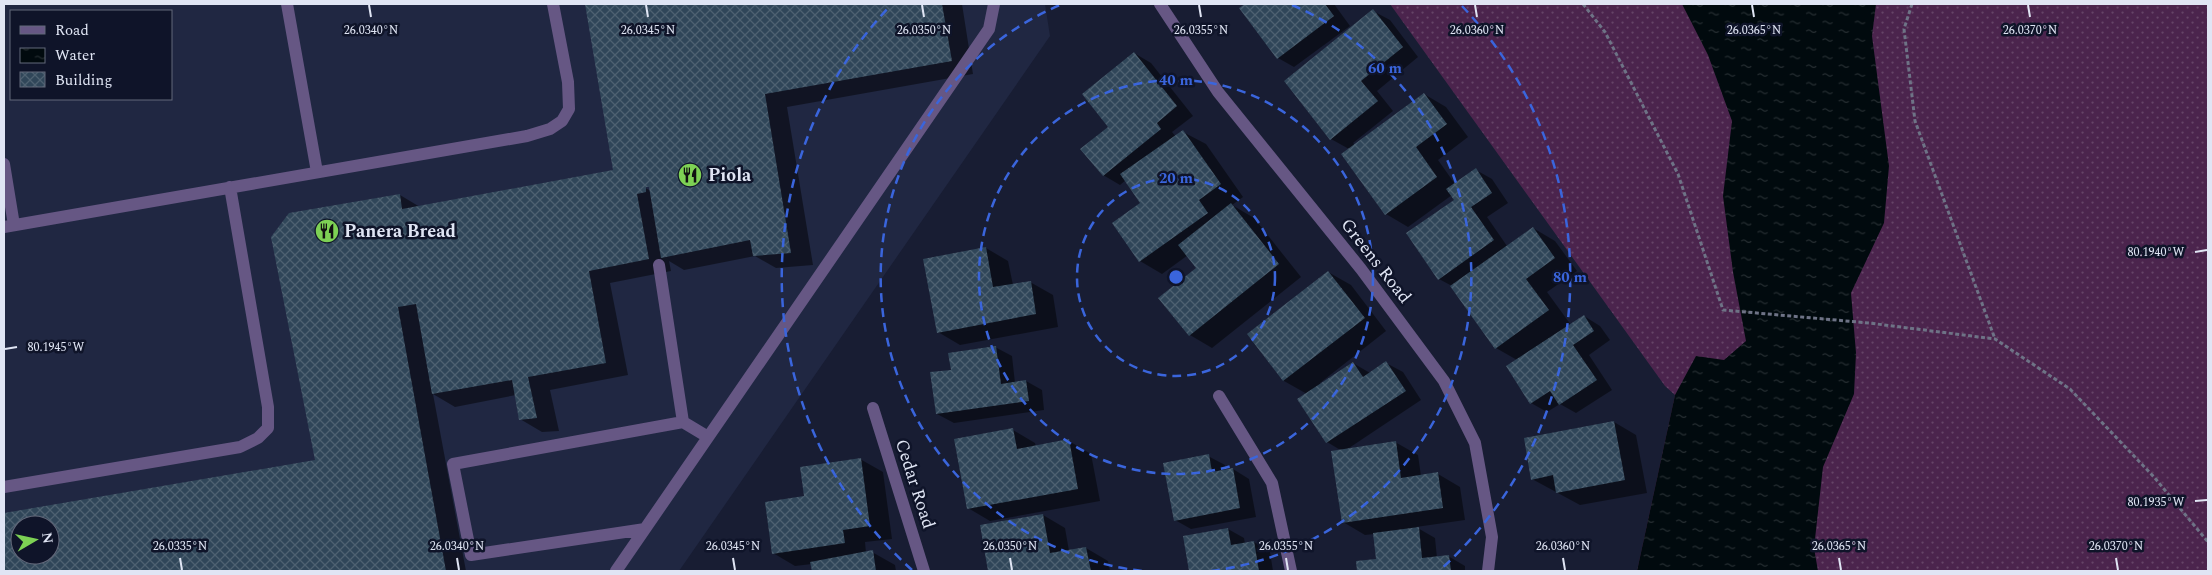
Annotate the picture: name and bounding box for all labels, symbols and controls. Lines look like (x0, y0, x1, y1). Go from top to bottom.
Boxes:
legend (10, 10, 172, 100)
text: Road (55, 19, 89, 42)
text: 26.0340°N (344, 21, 398, 40)
text: 26.0345°N (621, 21, 675, 40)
text: 26.0350°N (897, 21, 951, 40)
text: 26.0355°N (1174, 21, 1228, 40)
text: 26.0360°N (1450, 21, 1504, 40)
text: 26.0365°N (1727, 21, 1781, 40)
text: 26.0370°N (2003, 21, 2057, 40)
text: Water (55, 44, 95, 67)
text: 60 m (1368, 57, 1403, 80)
text: Building (55, 69, 112, 92)
text: 40 m (1159, 69, 1194, 92)
restaurant icon: Piola (677, 162, 703, 188)
place label: Piola (708, 162, 752, 189)
text: 20 m (1159, 167, 1194, 190)
street label: Greens Road (1334, 213, 1418, 309)
restaurant icon: Panera Bread (314, 218, 340, 244)
place label: Panera Bread (344, 218, 456, 245)
text: 80.1940°W (2128, 243, 2185, 262)
text: 80 m (1553, 266, 1588, 289)
centre of rings (1167, 268, 1185, 286)
text: 80.1945°W (28, 338, 85, 357)
street label: Cedar Road (888, 436, 942, 532)
text: 80.1935°W (2128, 493, 2185, 512)
north arrow (10, 515, 60, 565)
text: N (36, 531, 59, 545)
text: 26.0335°N (153, 537, 207, 556)
text: 26.0340°N (430, 537, 484, 556)
text: 26.0345°N (706, 537, 760, 556)
text: 26.0350°N (983, 537, 1037, 556)
text: 26.0355°N (1259, 537, 1313, 556)
text: 26.0360°N (1536, 537, 1590, 556)
text: 26.0365°N (1812, 537, 1866, 556)
text: 26.0370°N (2089, 537, 2143, 556)

